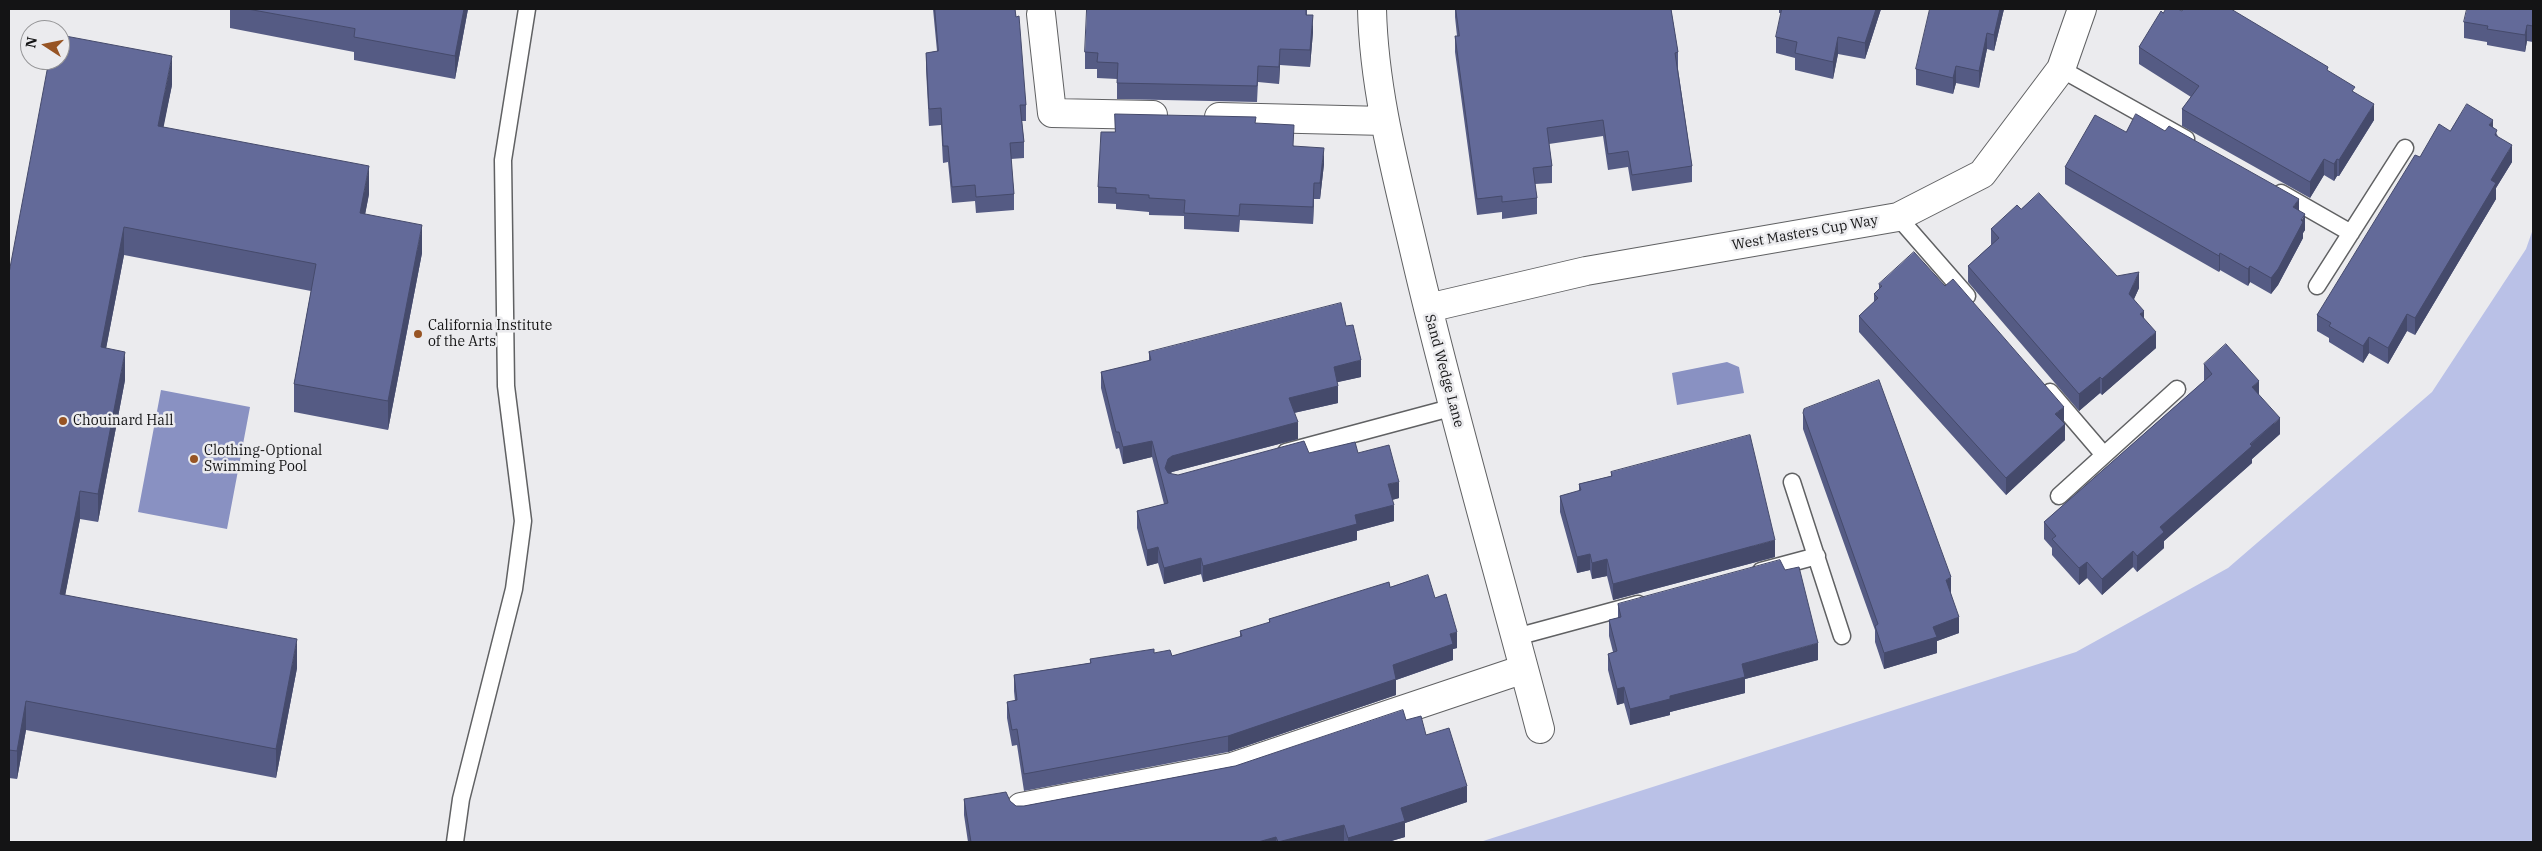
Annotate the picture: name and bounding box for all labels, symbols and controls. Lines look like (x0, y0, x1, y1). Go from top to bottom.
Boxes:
north arrow (20, 20, 70, 70)
text: N (21, 35, 41, 49)
street label: West Masters Cup Way (1731, 212, 1879, 254)
street label: Sand Wedge Lane (1421, 313, 1467, 429)
place label: California Institute of the Arts (428, 318, 552, 351)
marker: California Institute of the Arts (412, 328, 424, 340)
place label: Chouinard Hall (73, 413, 173, 429)
marker: Chouinard Hall (57, 415, 69, 427)
place label: Clothing-Optional Swimming Pool (204, 443, 322, 476)
marker: Clothing-Optional Swimming Pool (188, 453, 200, 465)

